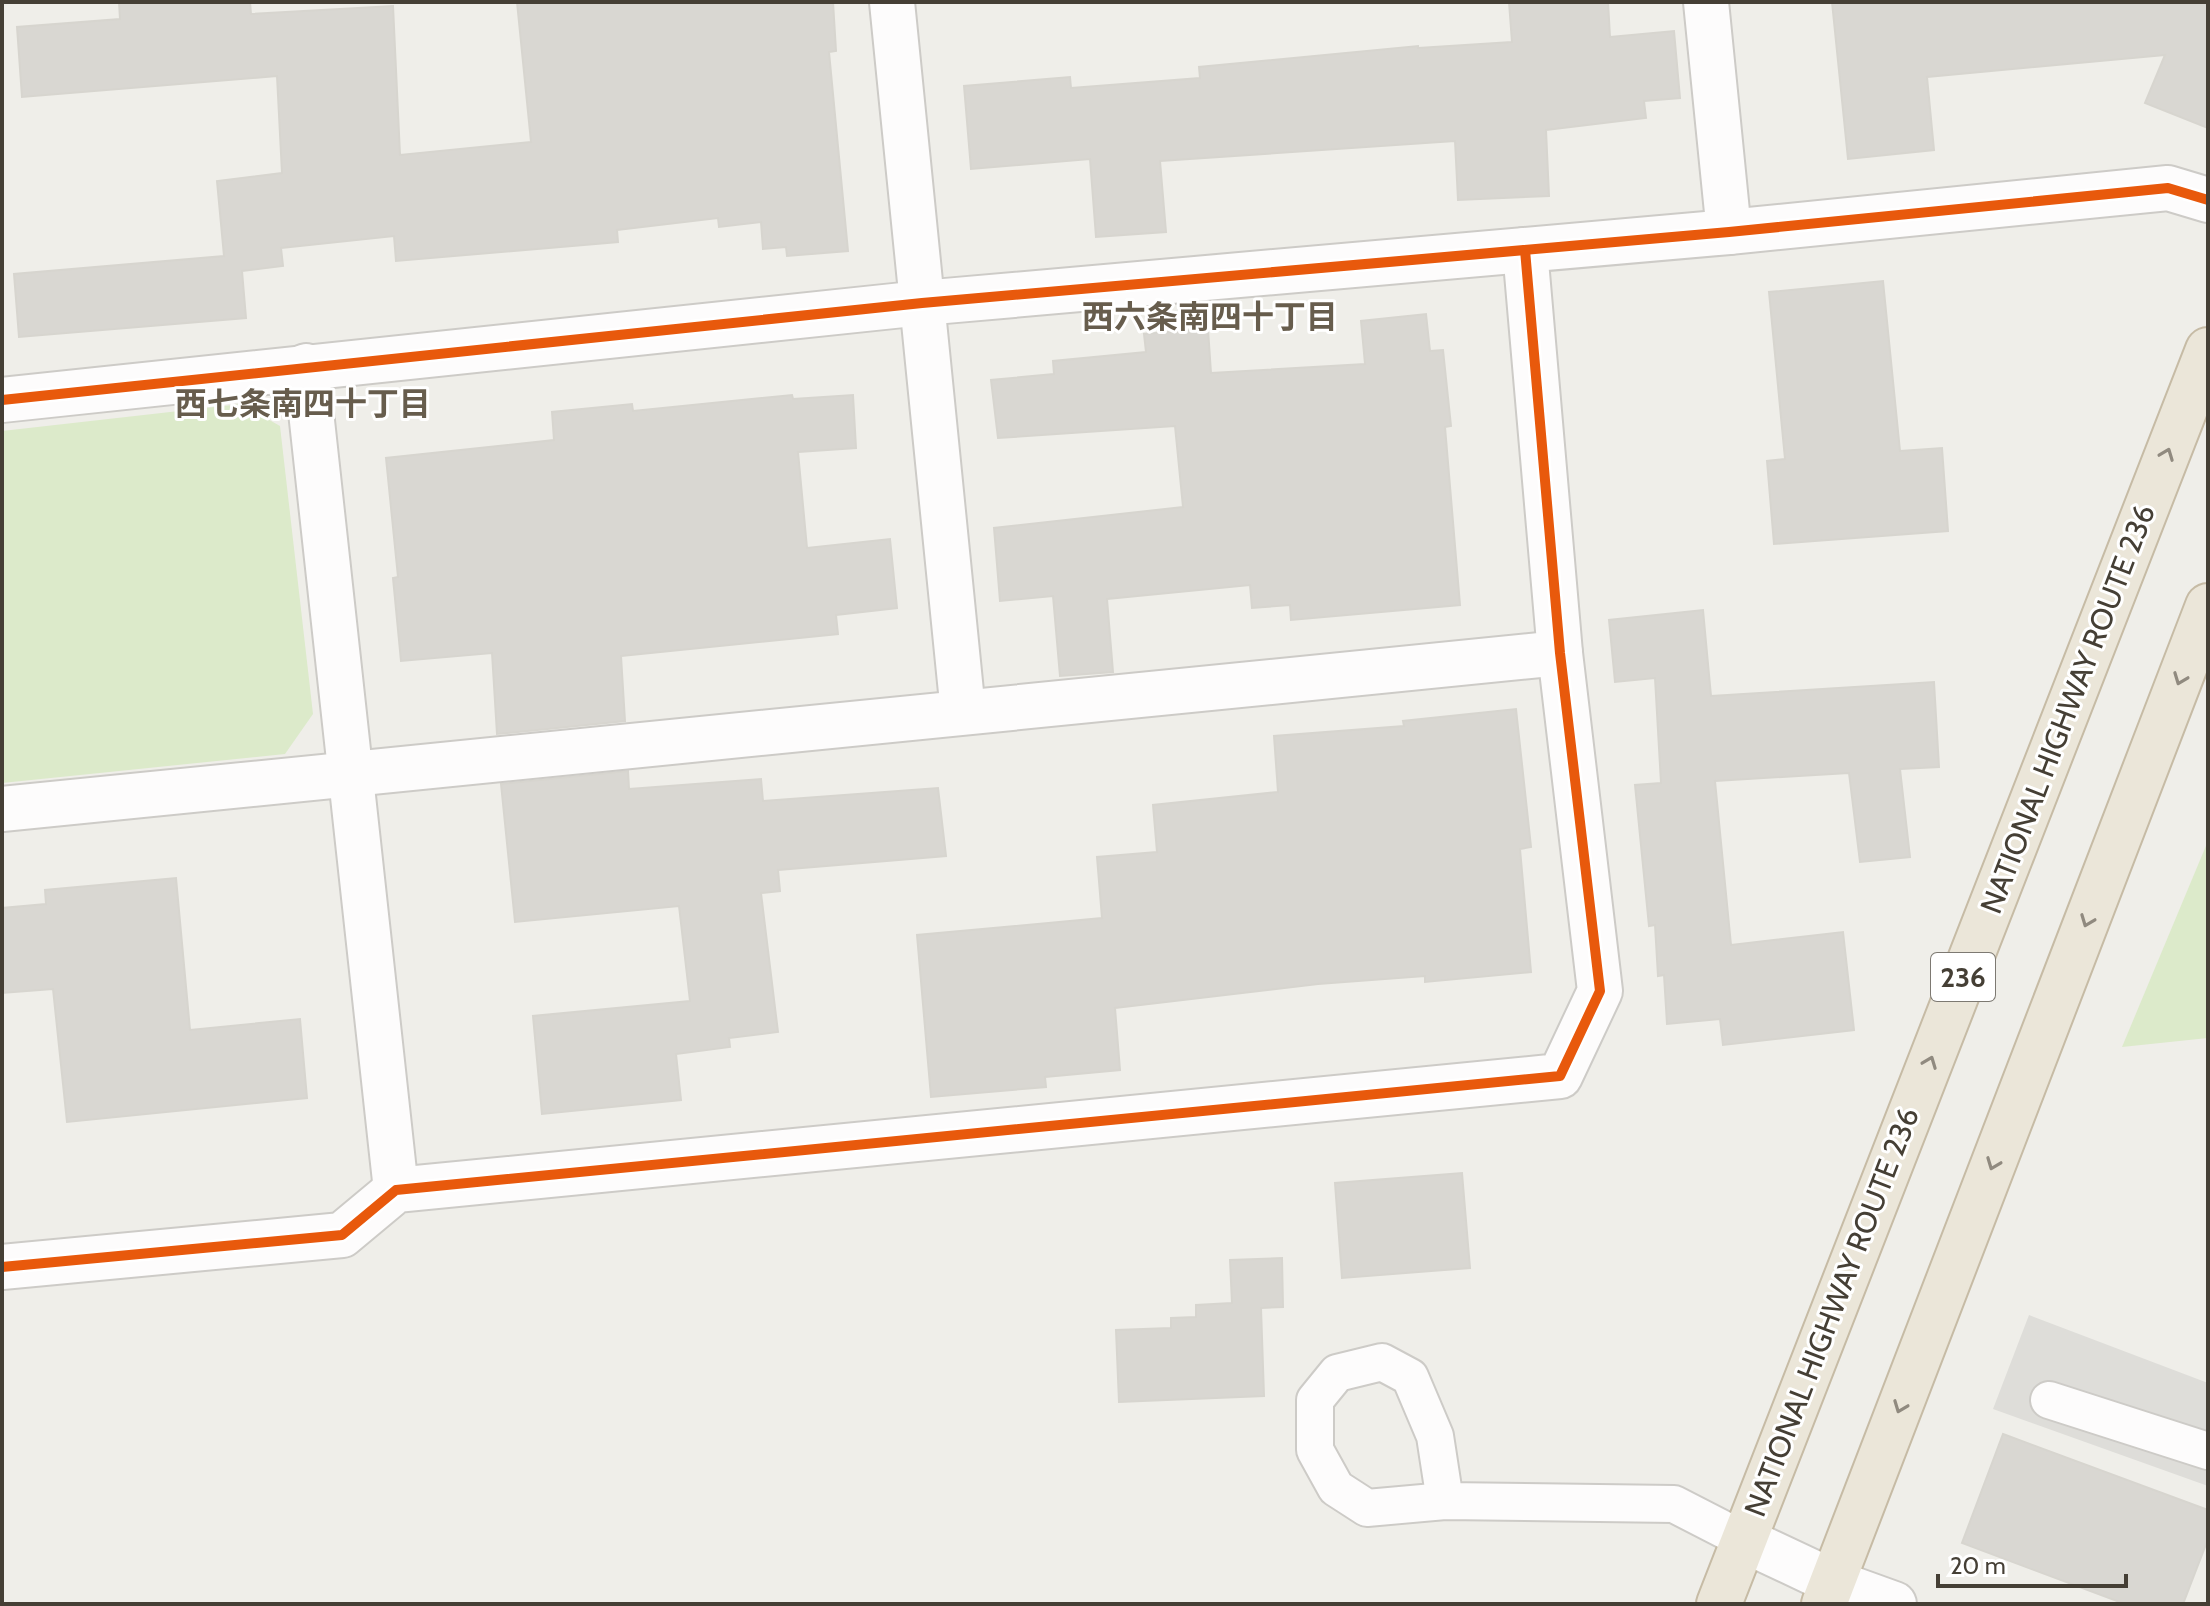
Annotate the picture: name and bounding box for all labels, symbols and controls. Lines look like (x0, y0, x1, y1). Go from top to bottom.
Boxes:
district label: 西六条南四十丁目 (1082, 297, 1338, 336)
district label: 西七条南四十丁目 (175, 384, 431, 423)
one-way arrow (2157, 448, 2174, 462)
street label: NATIONAL HIGHWAY ROUTE 236 (1972, 499, 2163, 919)
one-way arrow (2173, 671, 2190, 685)
one-way arrow (2080, 913, 2097, 927)
road number: 236 (1931, 953, 1995, 1001)
one-way arrow (1920, 1056, 1937, 1070)
street label: NATIONAL HIGHWAY ROUTE 236 (1736, 1102, 1927, 1522)
one-way arrow (1986, 1156, 2003, 1170)
one-way arrow (1893, 1399, 1910, 1413)
scale bar (1938, 1538, 2126, 1588)
text: 20 m (1950, 1551, 2006, 1580)

